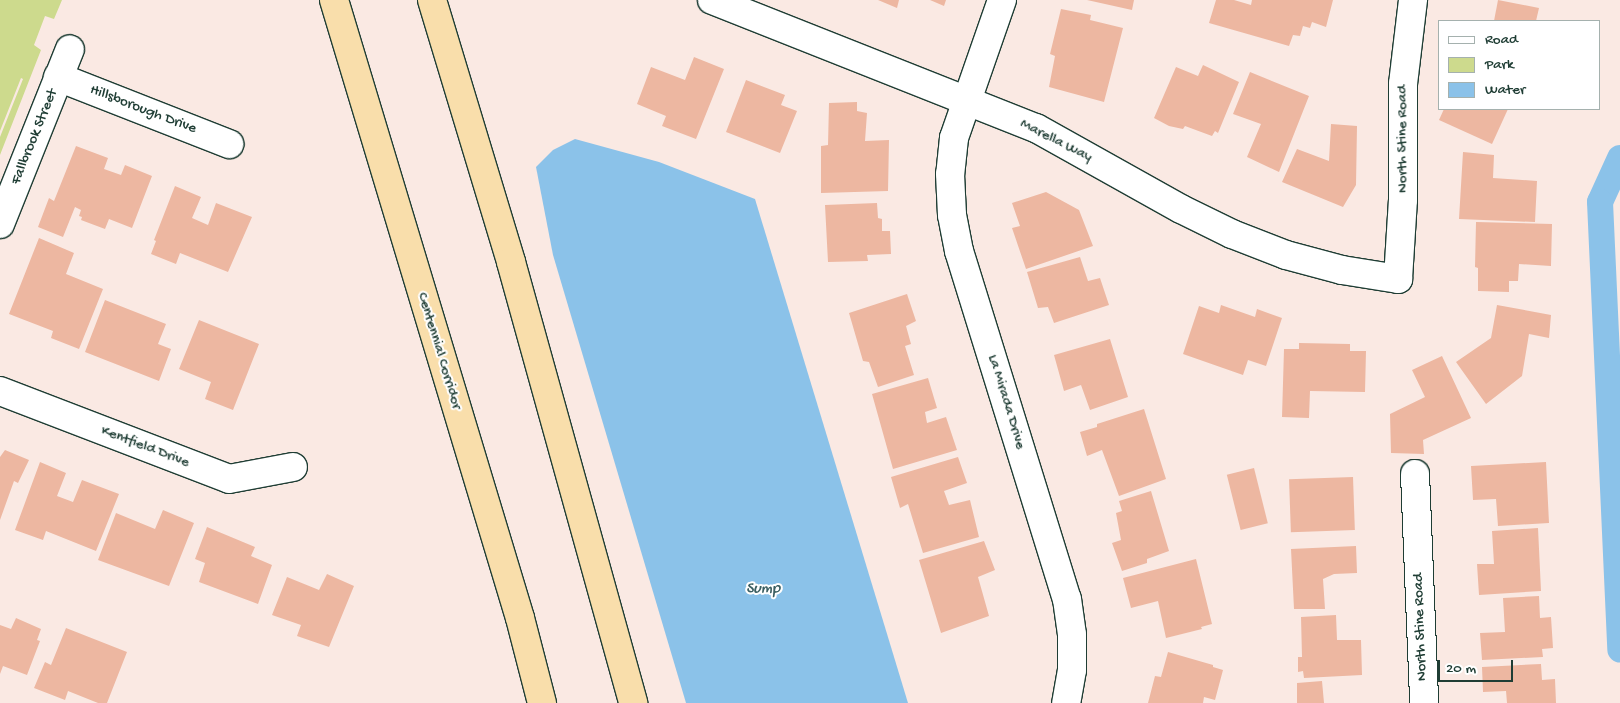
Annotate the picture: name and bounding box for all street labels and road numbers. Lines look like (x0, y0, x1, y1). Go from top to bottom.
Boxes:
street label: Hillsborough Drive (87, 81, 199, 139)
street label: North Stine Road (1394, 85, 1412, 193)
street label: Fallbrook Street (8, 87, 62, 187)
street label: Marella Way (1017, 115, 1095, 167)
street label: Centennial Corridor (413, 290, 465, 412)
street label: La Mirada Drive (983, 352, 1029, 452)
street label: Kentfield Drive (98, 422, 192, 472)
street label: North Stine Road (1410, 573, 1432, 681)

